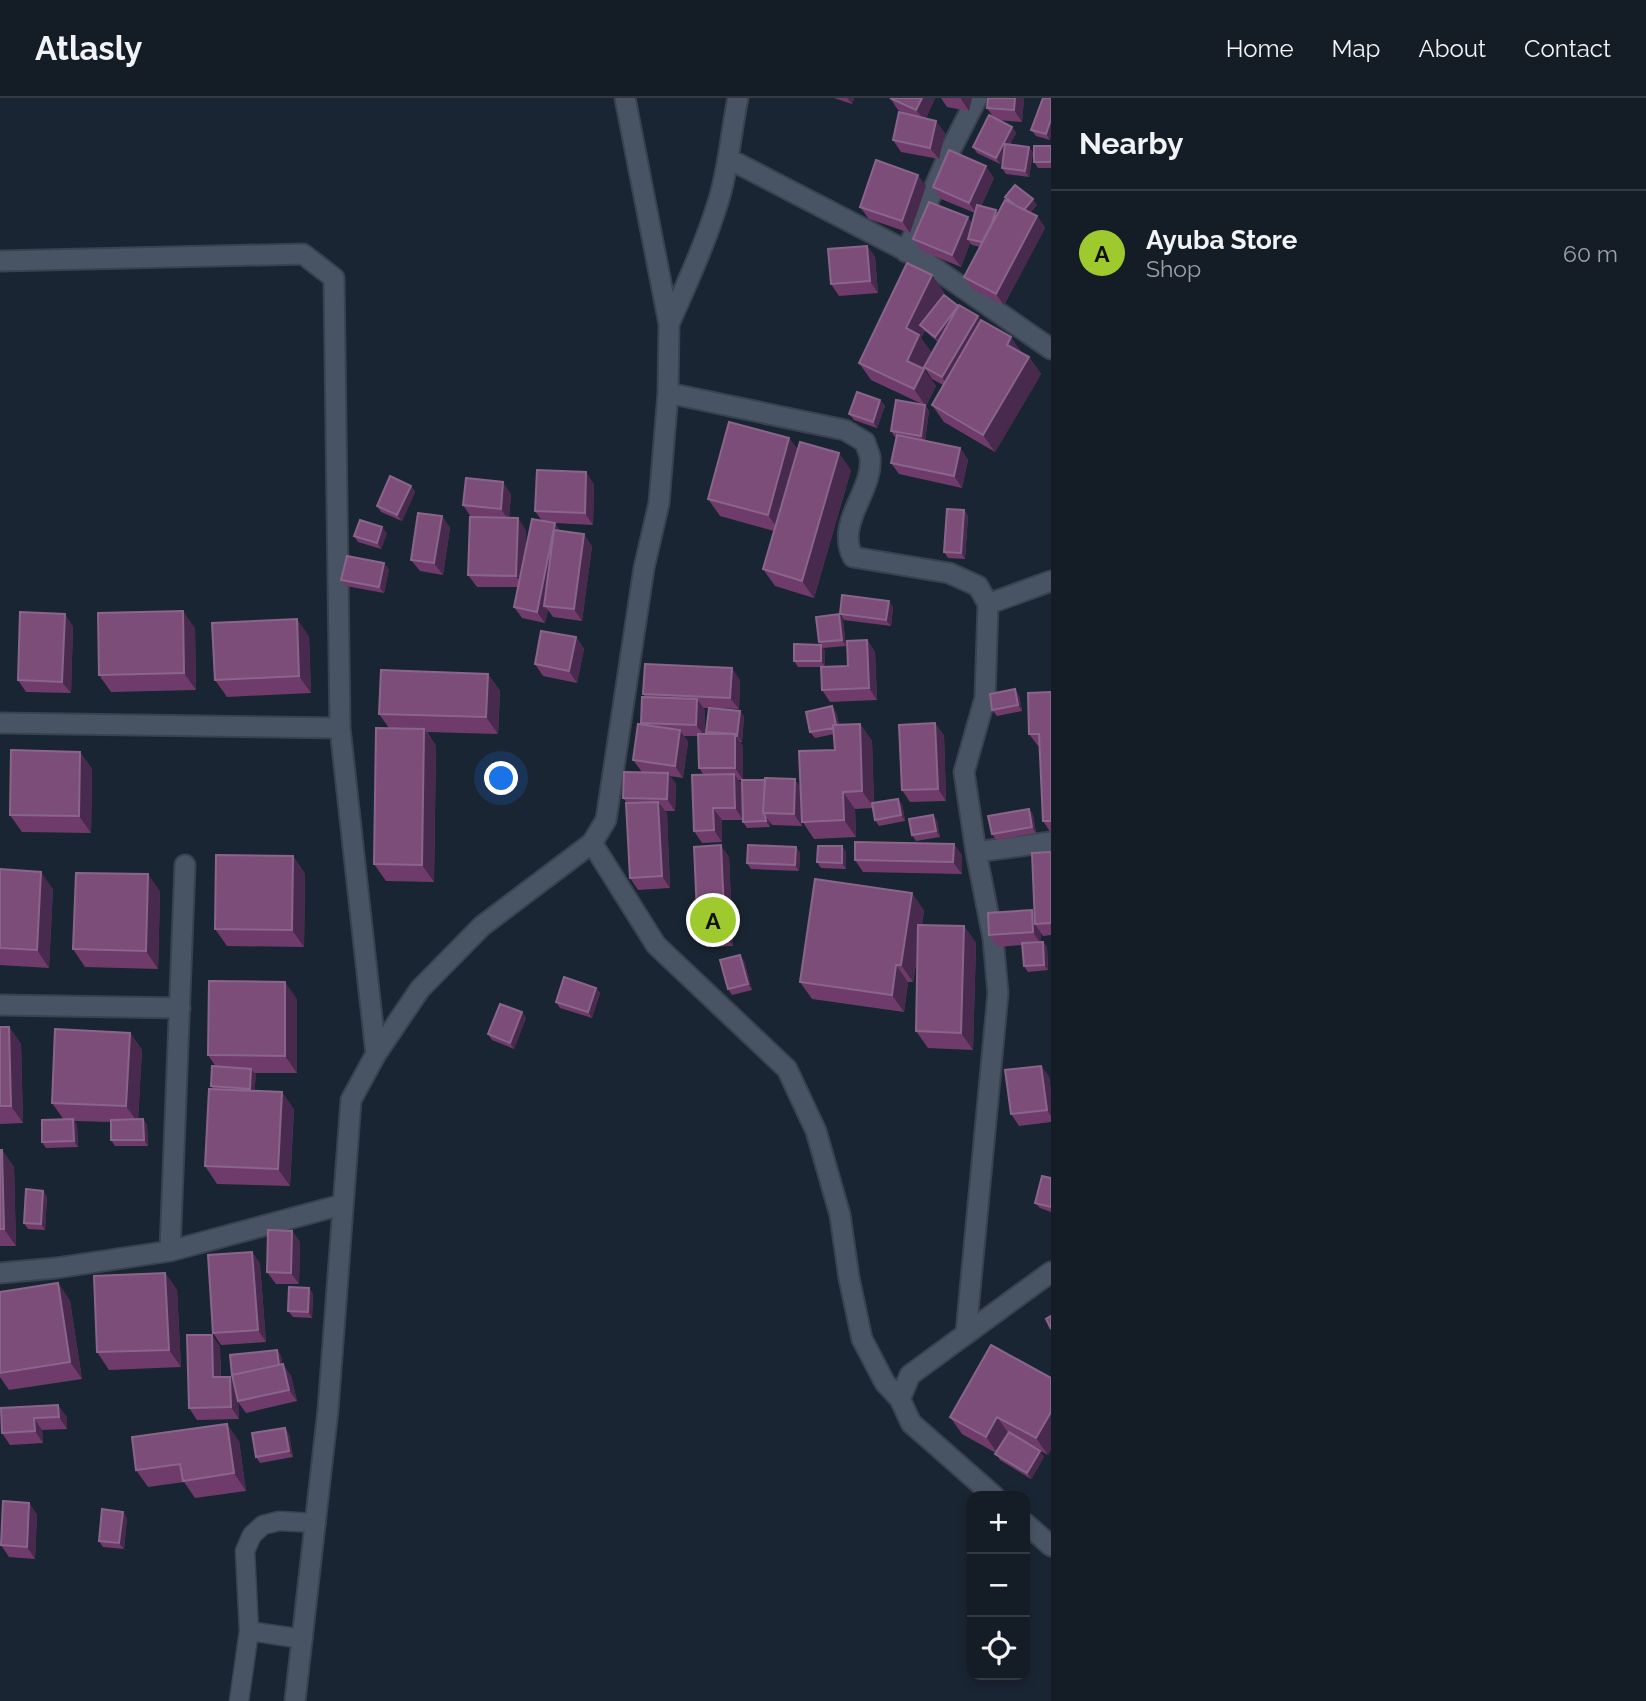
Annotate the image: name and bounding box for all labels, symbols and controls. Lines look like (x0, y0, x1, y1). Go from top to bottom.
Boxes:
text: Atlasly (35, 29, 142, 68)
text: Home (1226, 34, 1294, 63)
text: Map (1332, 34, 1380, 63)
text: About (1418, 34, 1486, 63)
text: Contact (1524, 34, 1611, 63)
text: Nearby (1079, 126, 1183, 161)
text: Ayuba Store (1146, 225, 1297, 255)
text: A (1094, 240, 1110, 267)
text: 60 m (1563, 240, 1618, 267)
text: Shop (1146, 255, 1201, 282)
your location (484, 761, 518, 795)
pin: A (690, 894, 736, 946)
map controls (967, 1491, 1030, 1680)
button: + (967, 1491, 1030, 1554)
button: − (967, 1554, 1030, 1617)
button: locate (967, 1617, 1030, 1680)

